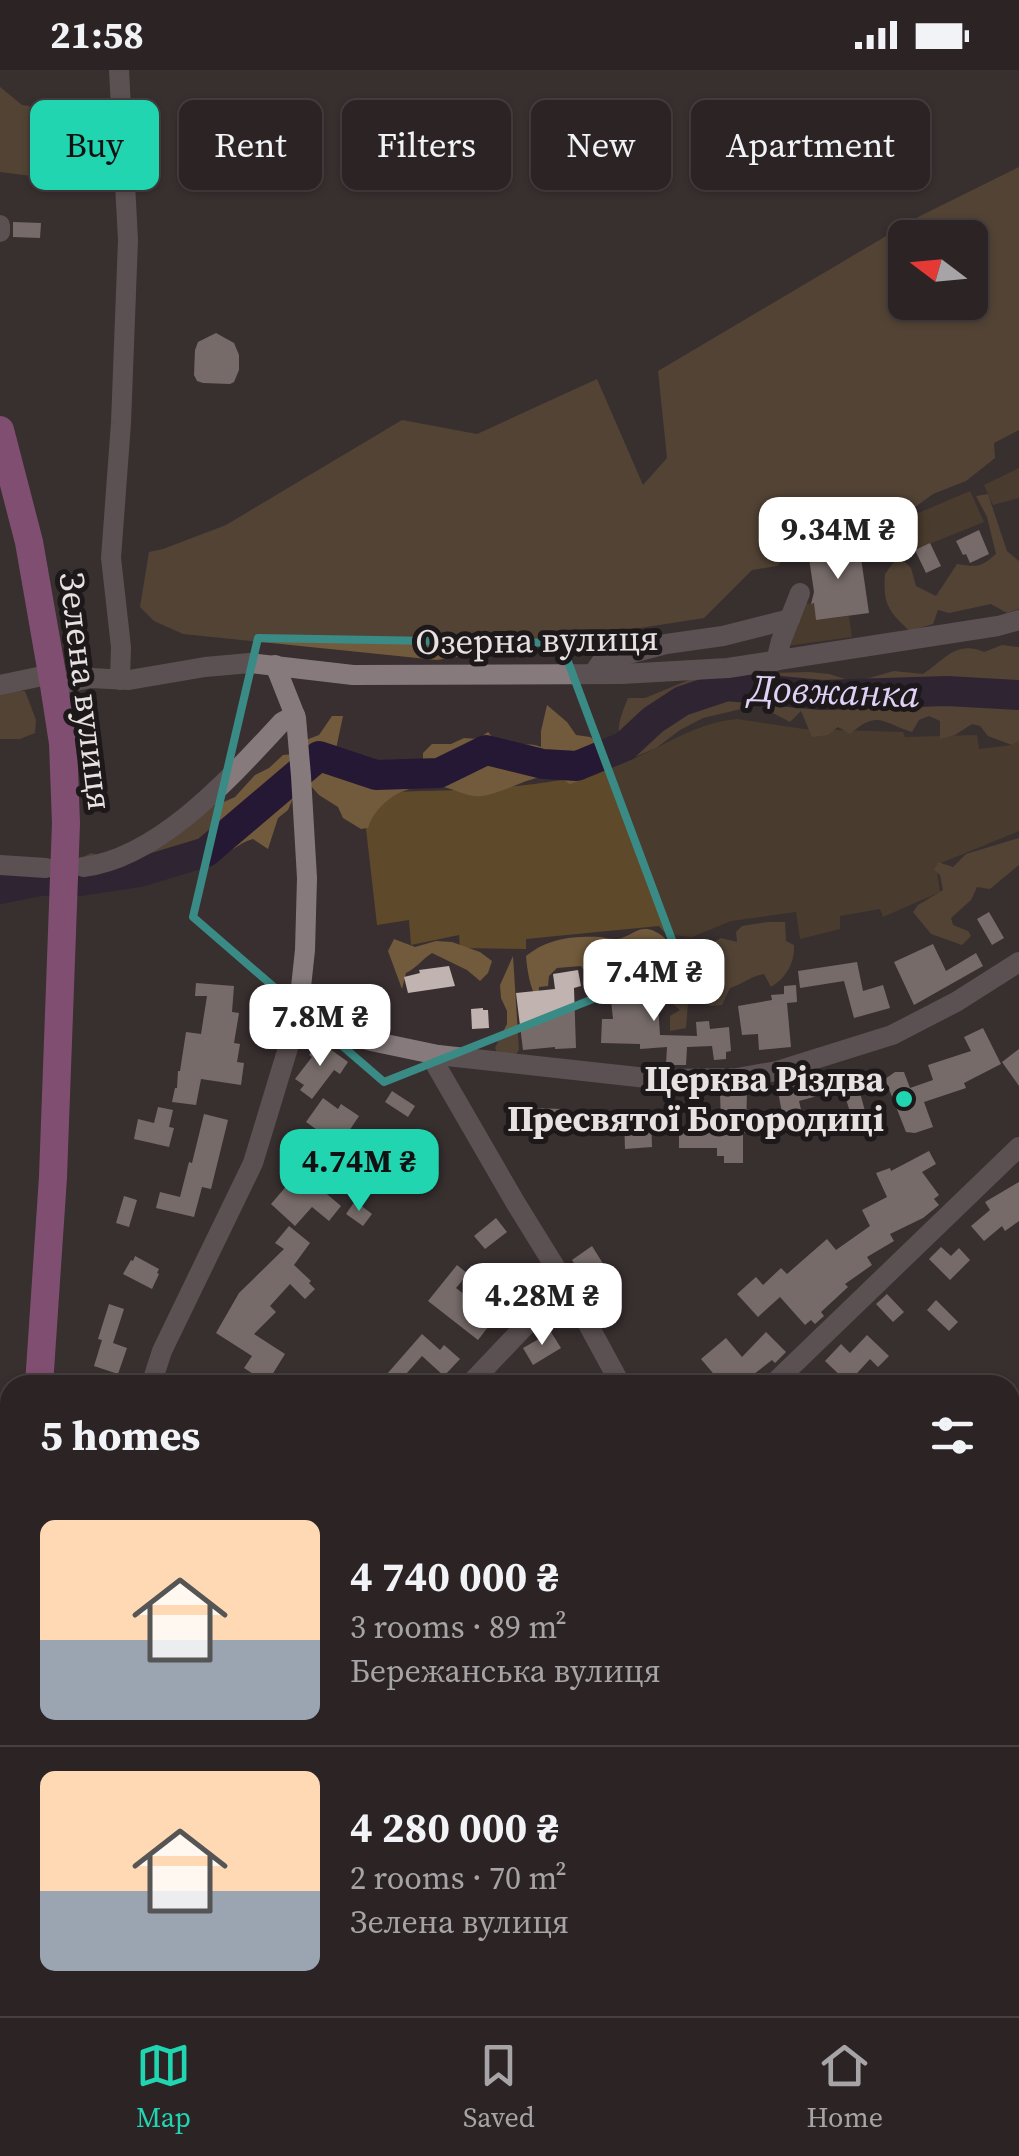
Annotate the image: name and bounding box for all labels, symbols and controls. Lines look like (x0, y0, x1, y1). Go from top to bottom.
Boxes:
text: 21:58 (50, 9, 144, 61)
chip: Buy (30, 100, 159, 190)
chip: Rent (179, 100, 322, 190)
chip: Filters (342, 100, 511, 190)
chip: New (531, 100, 671, 190)
chip: Apartment (691, 100, 930, 190)
north arrow (888, 220, 988, 320)
map controls (888, 220, 988, 320)
pin: 9.34M ₴ (746, 497, 930, 582)
text: 9.34M ₴ (781, 507, 895, 551)
street label: Зелена вулиця (48, 569, 124, 813)
street label: Озерна вулиця (415, 614, 659, 666)
water label: Довжанка (744, 662, 921, 720)
pin: 7.4M ₴ (573, 939, 735, 1024)
text: 7.4M ₴ (605, 949, 703, 993)
pin: 7.8M ₴ (239, 984, 401, 1069)
text: 7.8M ₴ (271, 994, 369, 1038)
place label: Церква Різдва Пресвятої Богородиці (507, 1055, 884, 1143)
marker: Церква Різдва Пресвятої Богородиці (893, 1088, 915, 1110)
pin: 4.74M ₴ (267, 1129, 451, 1214)
text: 4.74M ₴ (302, 1139, 416, 1183)
pin: 4.28M ₴ (450, 1263, 634, 1348)
text: 4.28M ₴ (485, 1273, 599, 1317)
text: 5 homes (40, 1406, 200, 1464)
icon: filters (925, 1408, 980, 1463)
text: 4 740 000 ₴ (350, 1547, 559, 1605)
icon: home (120, 1560, 240, 1680)
text: 3 rooms · 89 m² (350, 1605, 567, 1649)
text: Бережанська вулиця (350, 1649, 661, 1693)
text: 4 280 000 ₴ (350, 1798, 559, 1856)
icon: home (120, 1811, 240, 1931)
text: 2 rooms · 70 m² (350, 1856, 567, 1900)
text: Зелена вулиця (350, 1900, 569, 1944)
tab: Map (136, 2038, 191, 2136)
tab: Saved (463, 2038, 535, 2136)
tab: Home (807, 2038, 883, 2136)

